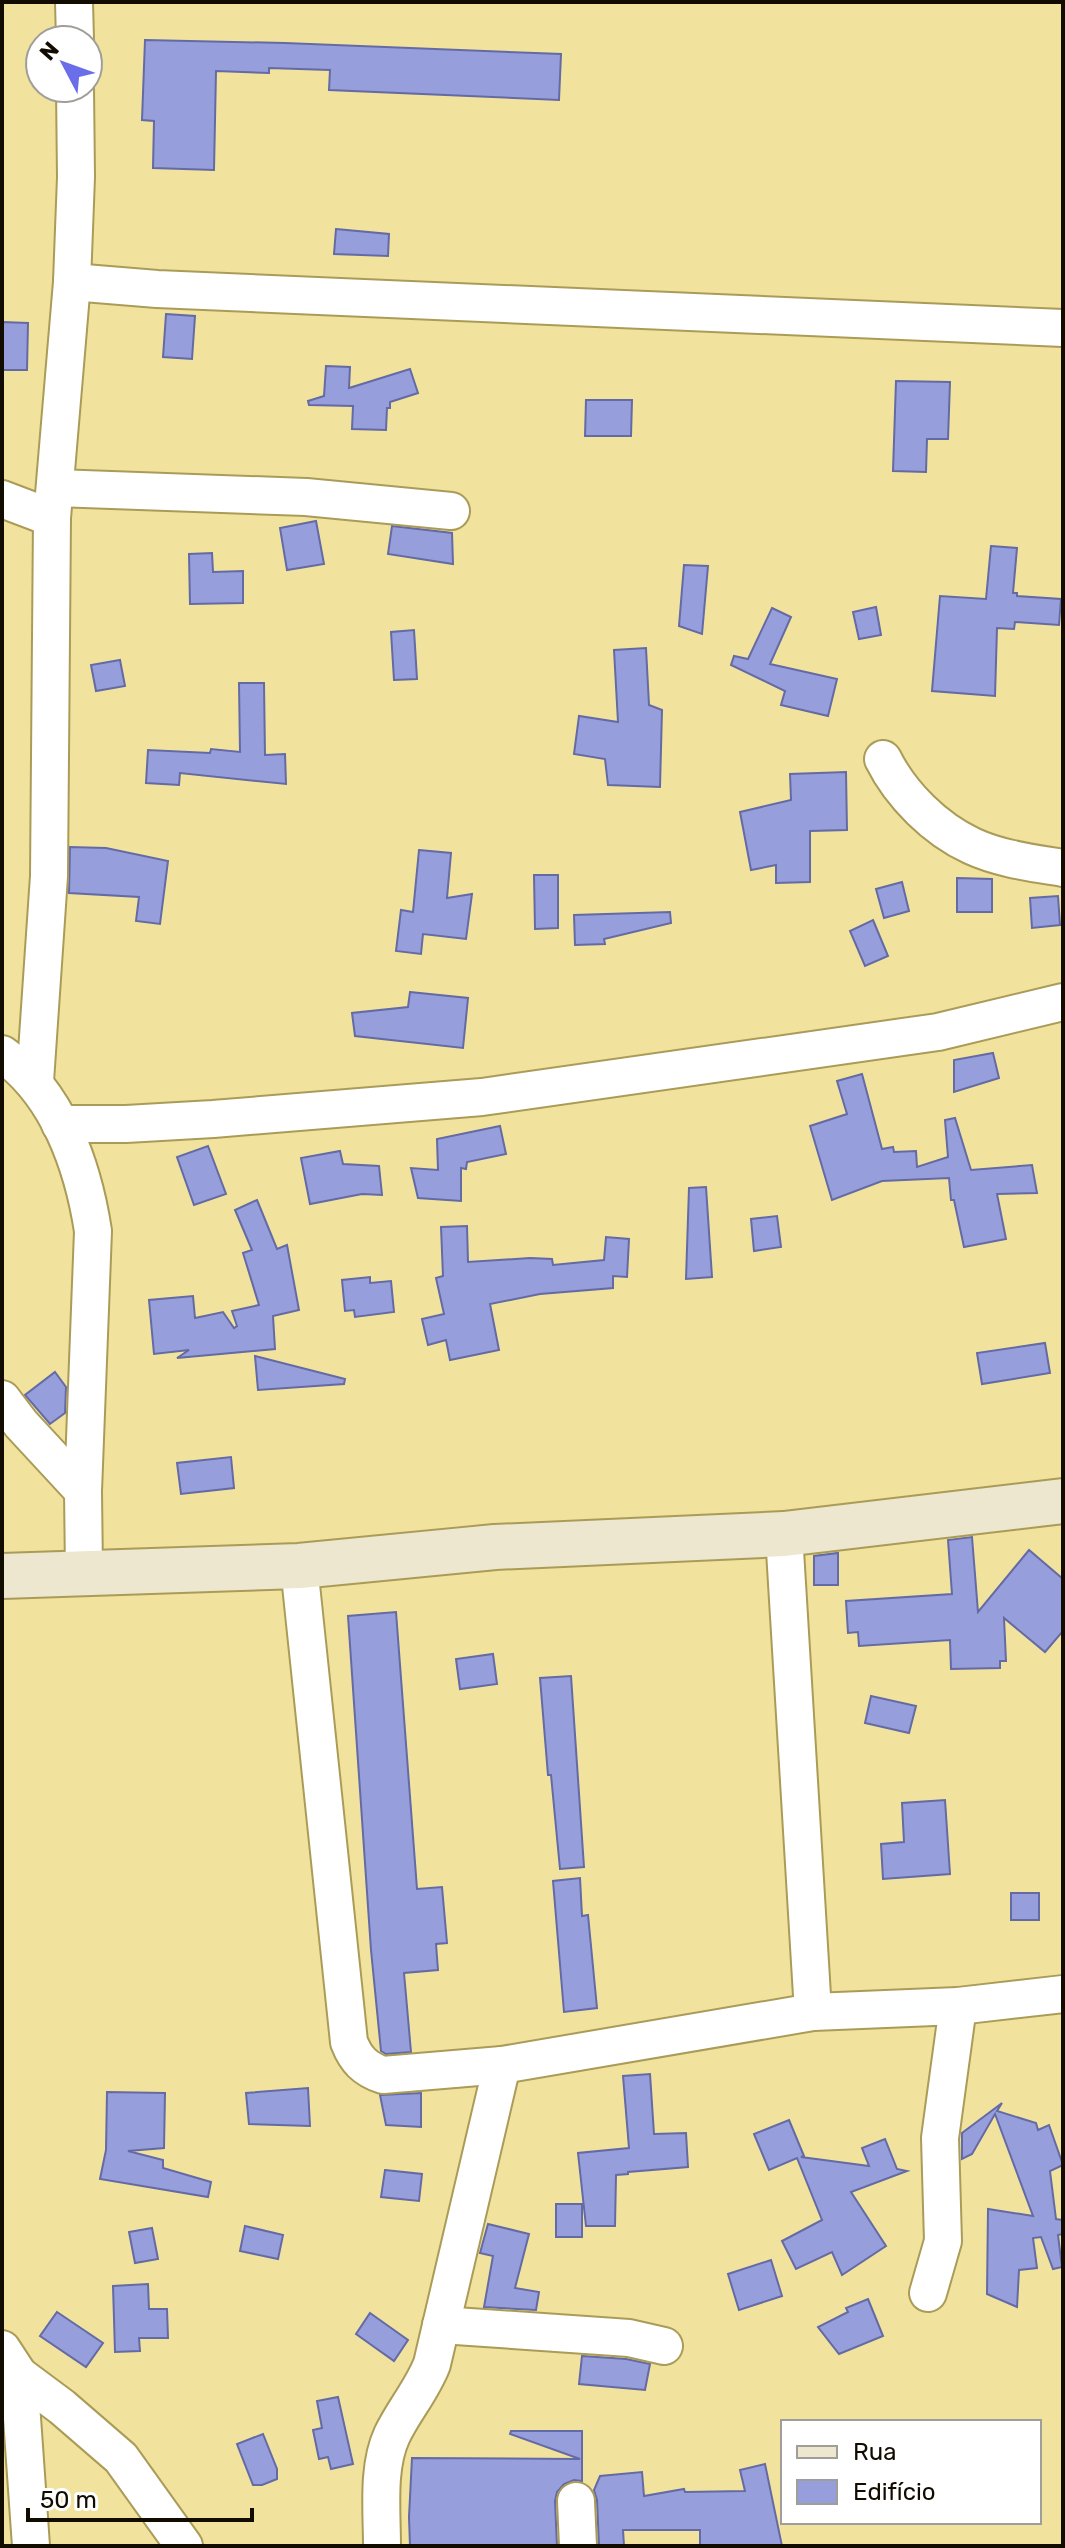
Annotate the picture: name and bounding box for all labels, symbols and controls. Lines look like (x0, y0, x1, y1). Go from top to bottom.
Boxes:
north arrow (24, 24, 104, 104)
text: N (34, 36, 65, 66)
legend (781, 2420, 1041, 2524)
text: Rua (853, 2438, 896, 2466)
scale bar (28, 2472, 252, 2522)
text: Edifício (853, 2478, 936, 2506)
text: 50 m (40, 2486, 97, 2514)

